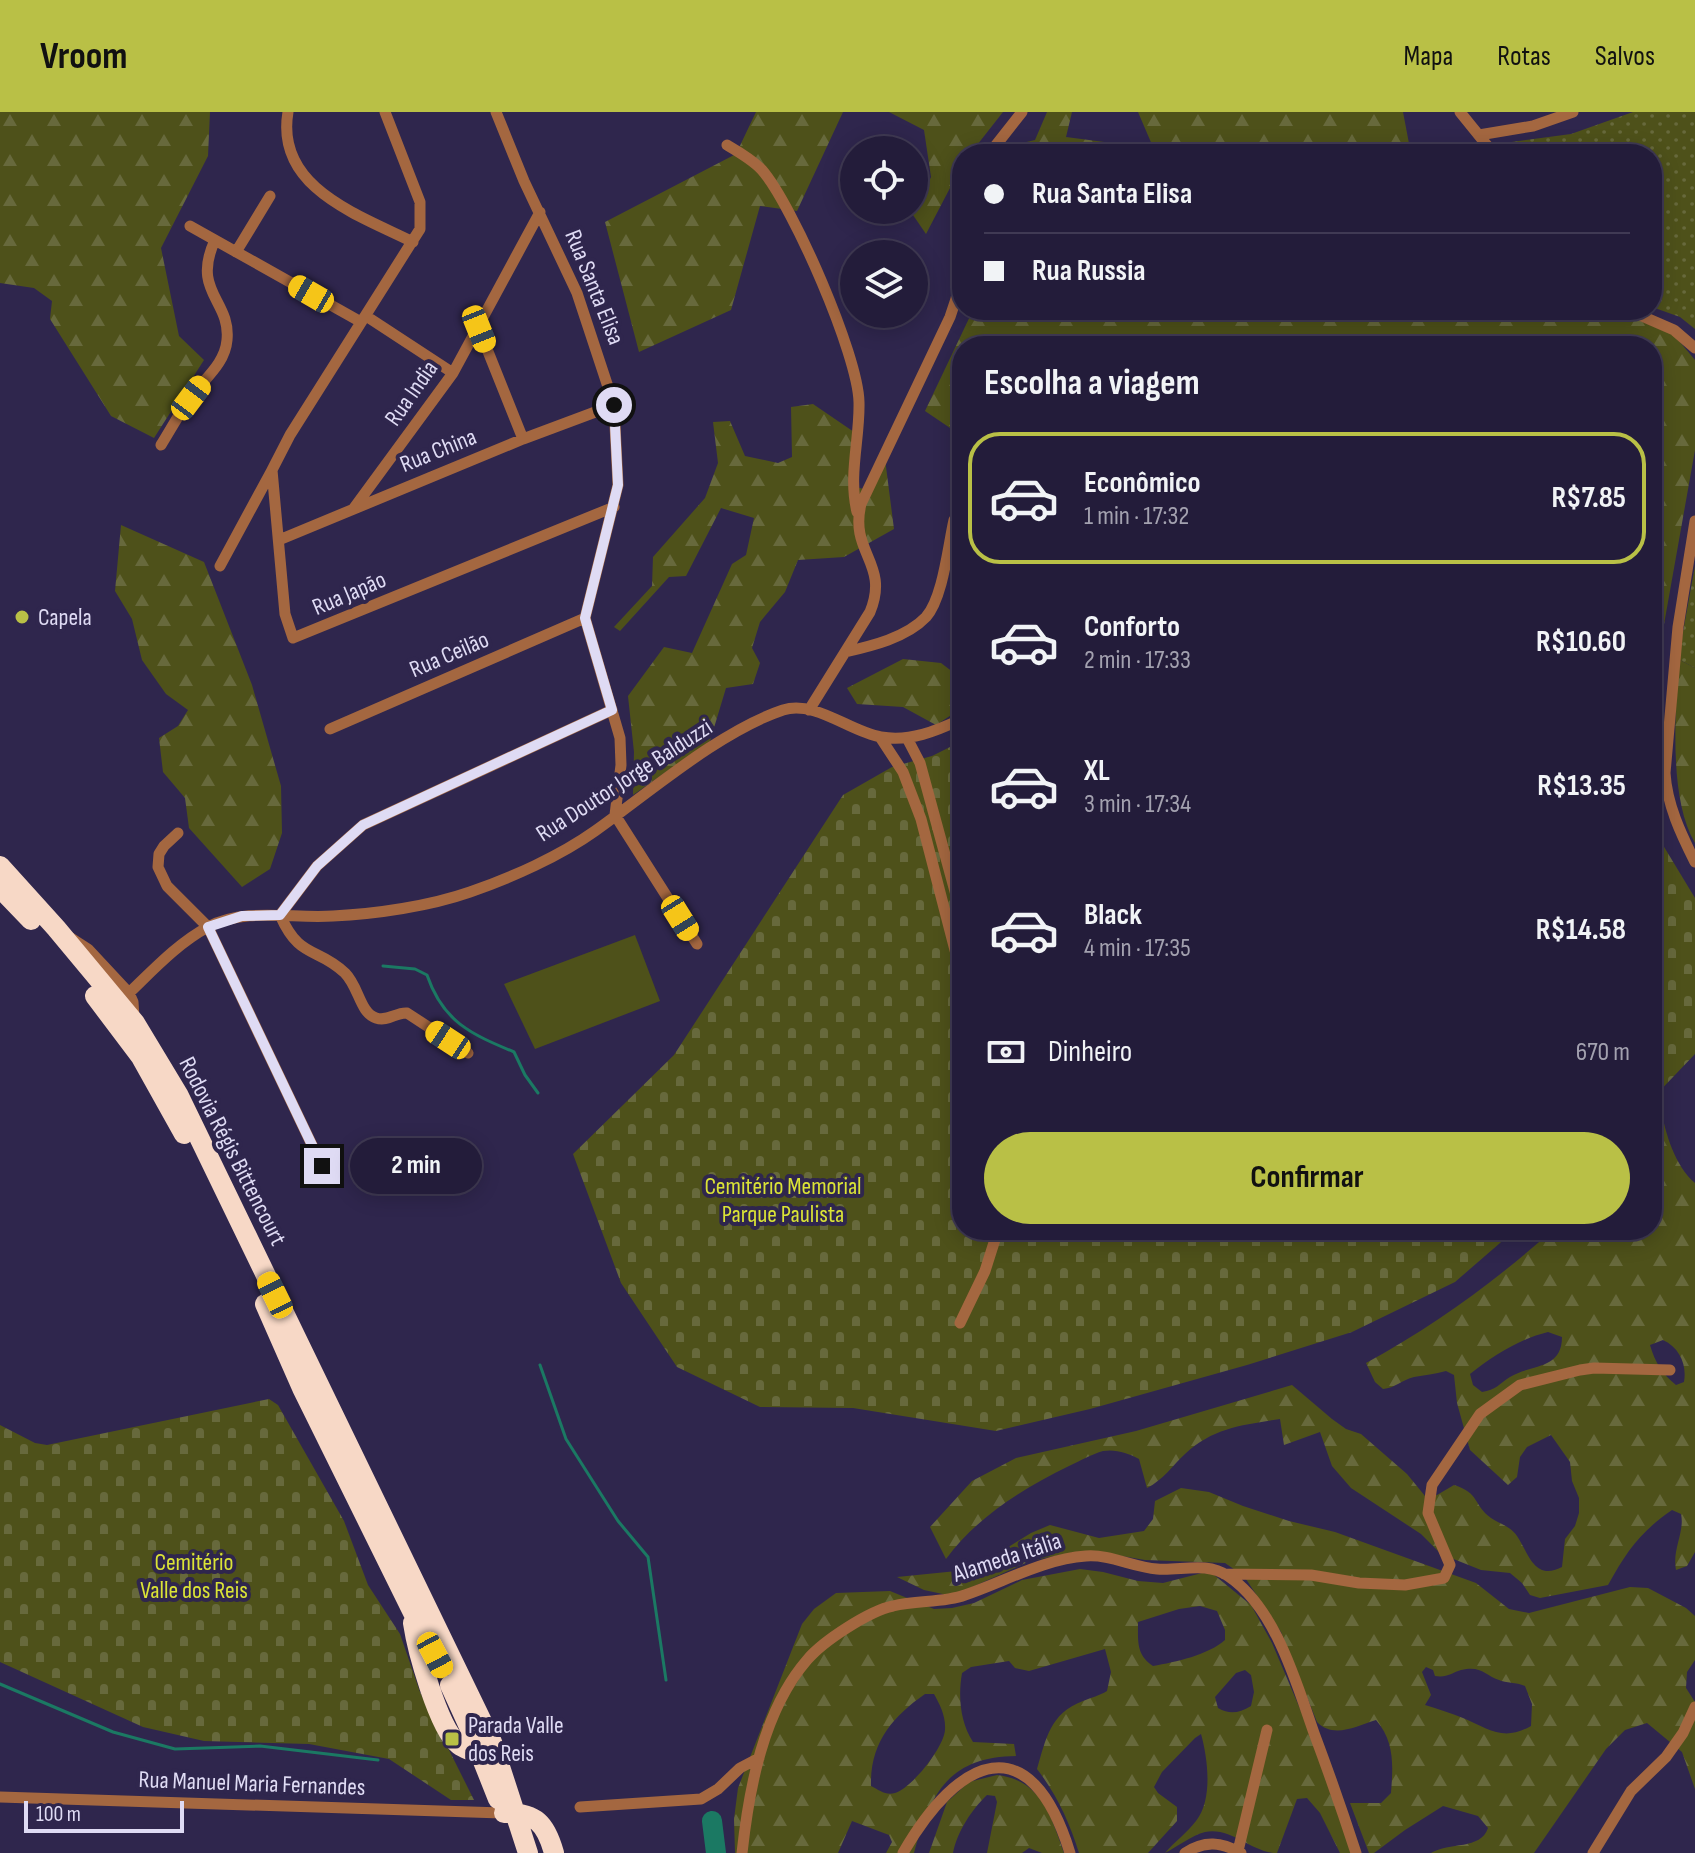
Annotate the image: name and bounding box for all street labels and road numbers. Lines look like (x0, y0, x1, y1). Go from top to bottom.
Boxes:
street label: Rua Santa Elisa (558, 225, 631, 349)
street label: Rua India (379, 355, 444, 432)
street label: Rua China (396, 422, 481, 479)
street label: Rua Japão (308, 565, 391, 622)
street label: Rua Ceilão (405, 625, 493, 684)
street label: Rua Doutor Jorge Balduzzi (531, 713, 718, 848)
street label: Rodovia Régis Bittencourt (172, 1052, 293, 1250)
street label: Alameda Itália (948, 1526, 1065, 1589)
street label: Rua Manuel Maria Fernandes (138, 1765, 366, 1802)

